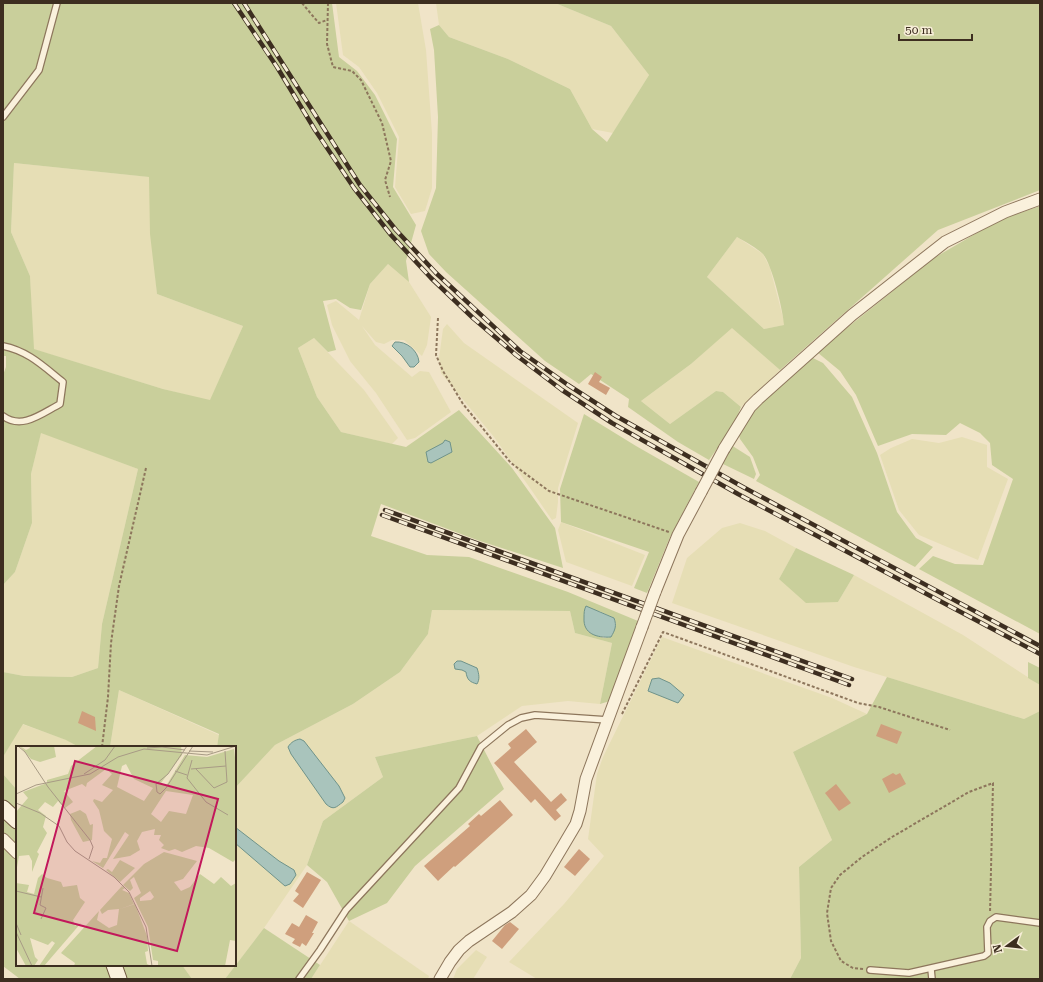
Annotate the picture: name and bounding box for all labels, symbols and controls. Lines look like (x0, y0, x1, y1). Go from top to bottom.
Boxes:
scale bar (899, 16, 972, 42)
text: 50 m (905, 23, 932, 37)
inset map (16, 746, 236, 966)
north arrow (987, 926, 1027, 966)
text: N (990, 942, 1005, 954)

